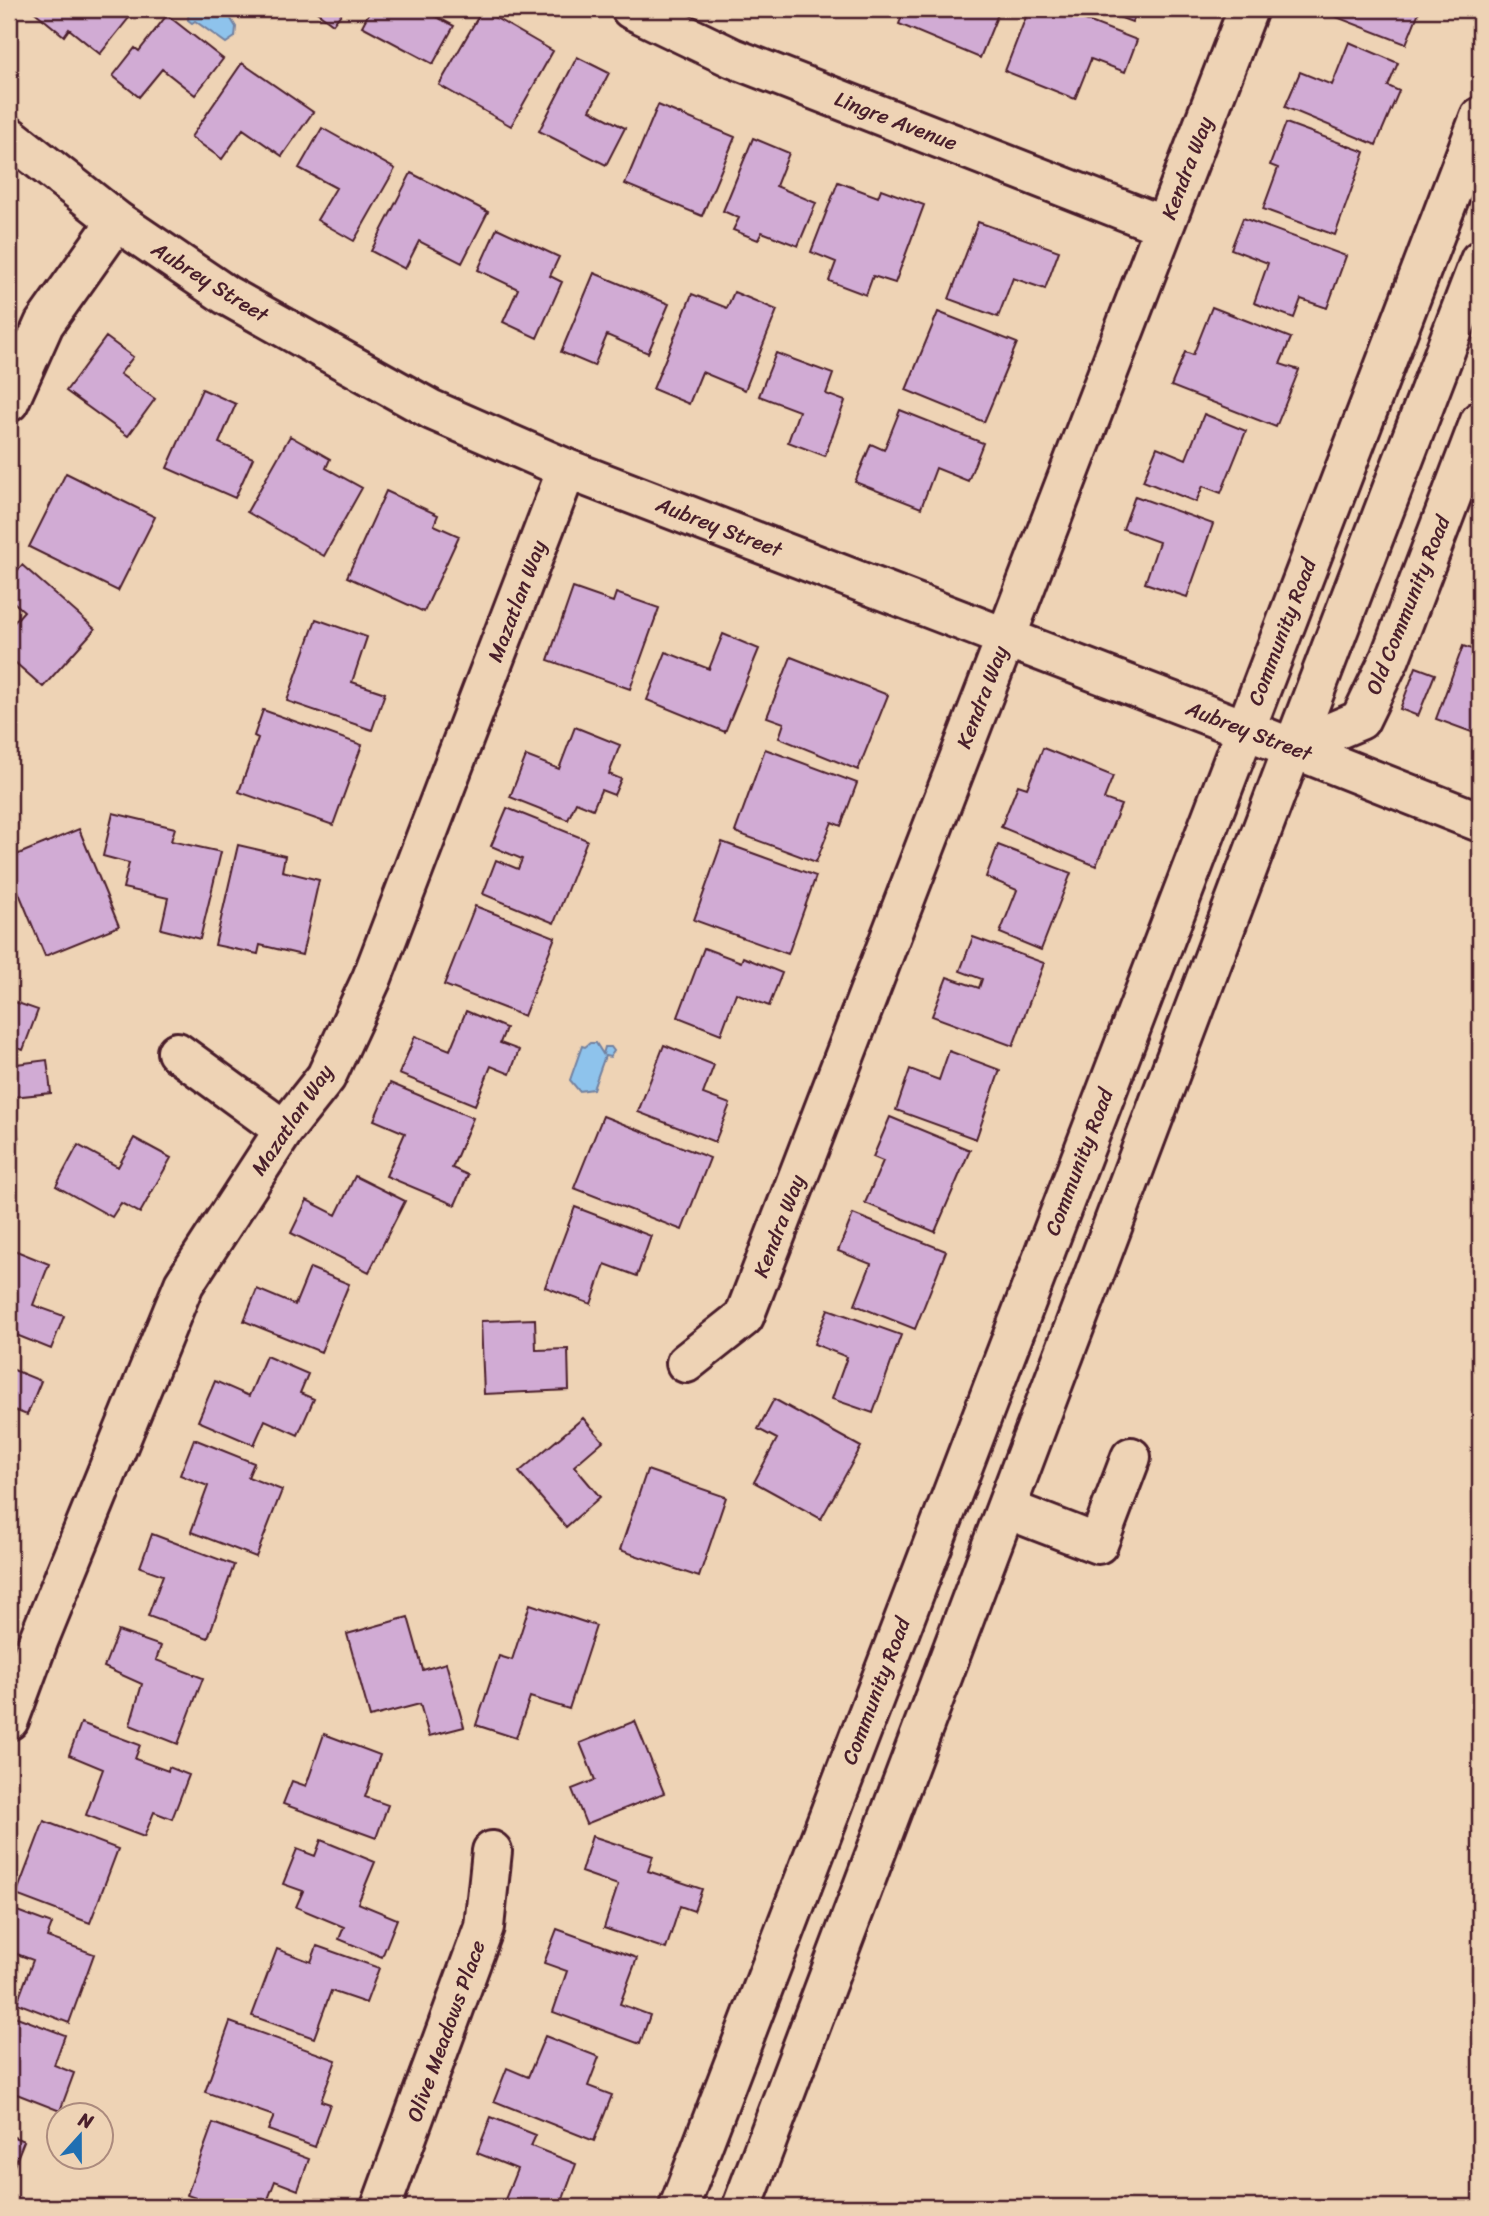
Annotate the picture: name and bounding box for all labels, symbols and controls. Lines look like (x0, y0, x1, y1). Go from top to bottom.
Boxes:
street label: Lingre Avenue (829, 80, 963, 162)
street label: Kendra Way (1150, 111, 1224, 225)
street label: Aubrey Street (143, 230, 278, 334)
street label: Aubrey Street (649, 485, 789, 569)
street label: Old Community Road (1355, 508, 1462, 700)
street label: Mazatlan Way (476, 534, 558, 668)
street label: Community Road (1236, 551, 1328, 711)
street label: Kendra Way (945, 640, 1019, 754)
street label: Aubrey Street (1179, 689, 1319, 773)
street label: Mazatlan Way (240, 1056, 344, 1184)
street label: Community Road (1033, 1081, 1125, 1241)
street label: Kendra Way (742, 1169, 816, 1283)
street label: Community Road (830, 1610, 922, 1770)
street label: Olive Meadows Place (395, 1935, 497, 2127)
north arrow (46, 2100, 116, 2170)
text: N (73, 2102, 99, 2139)

